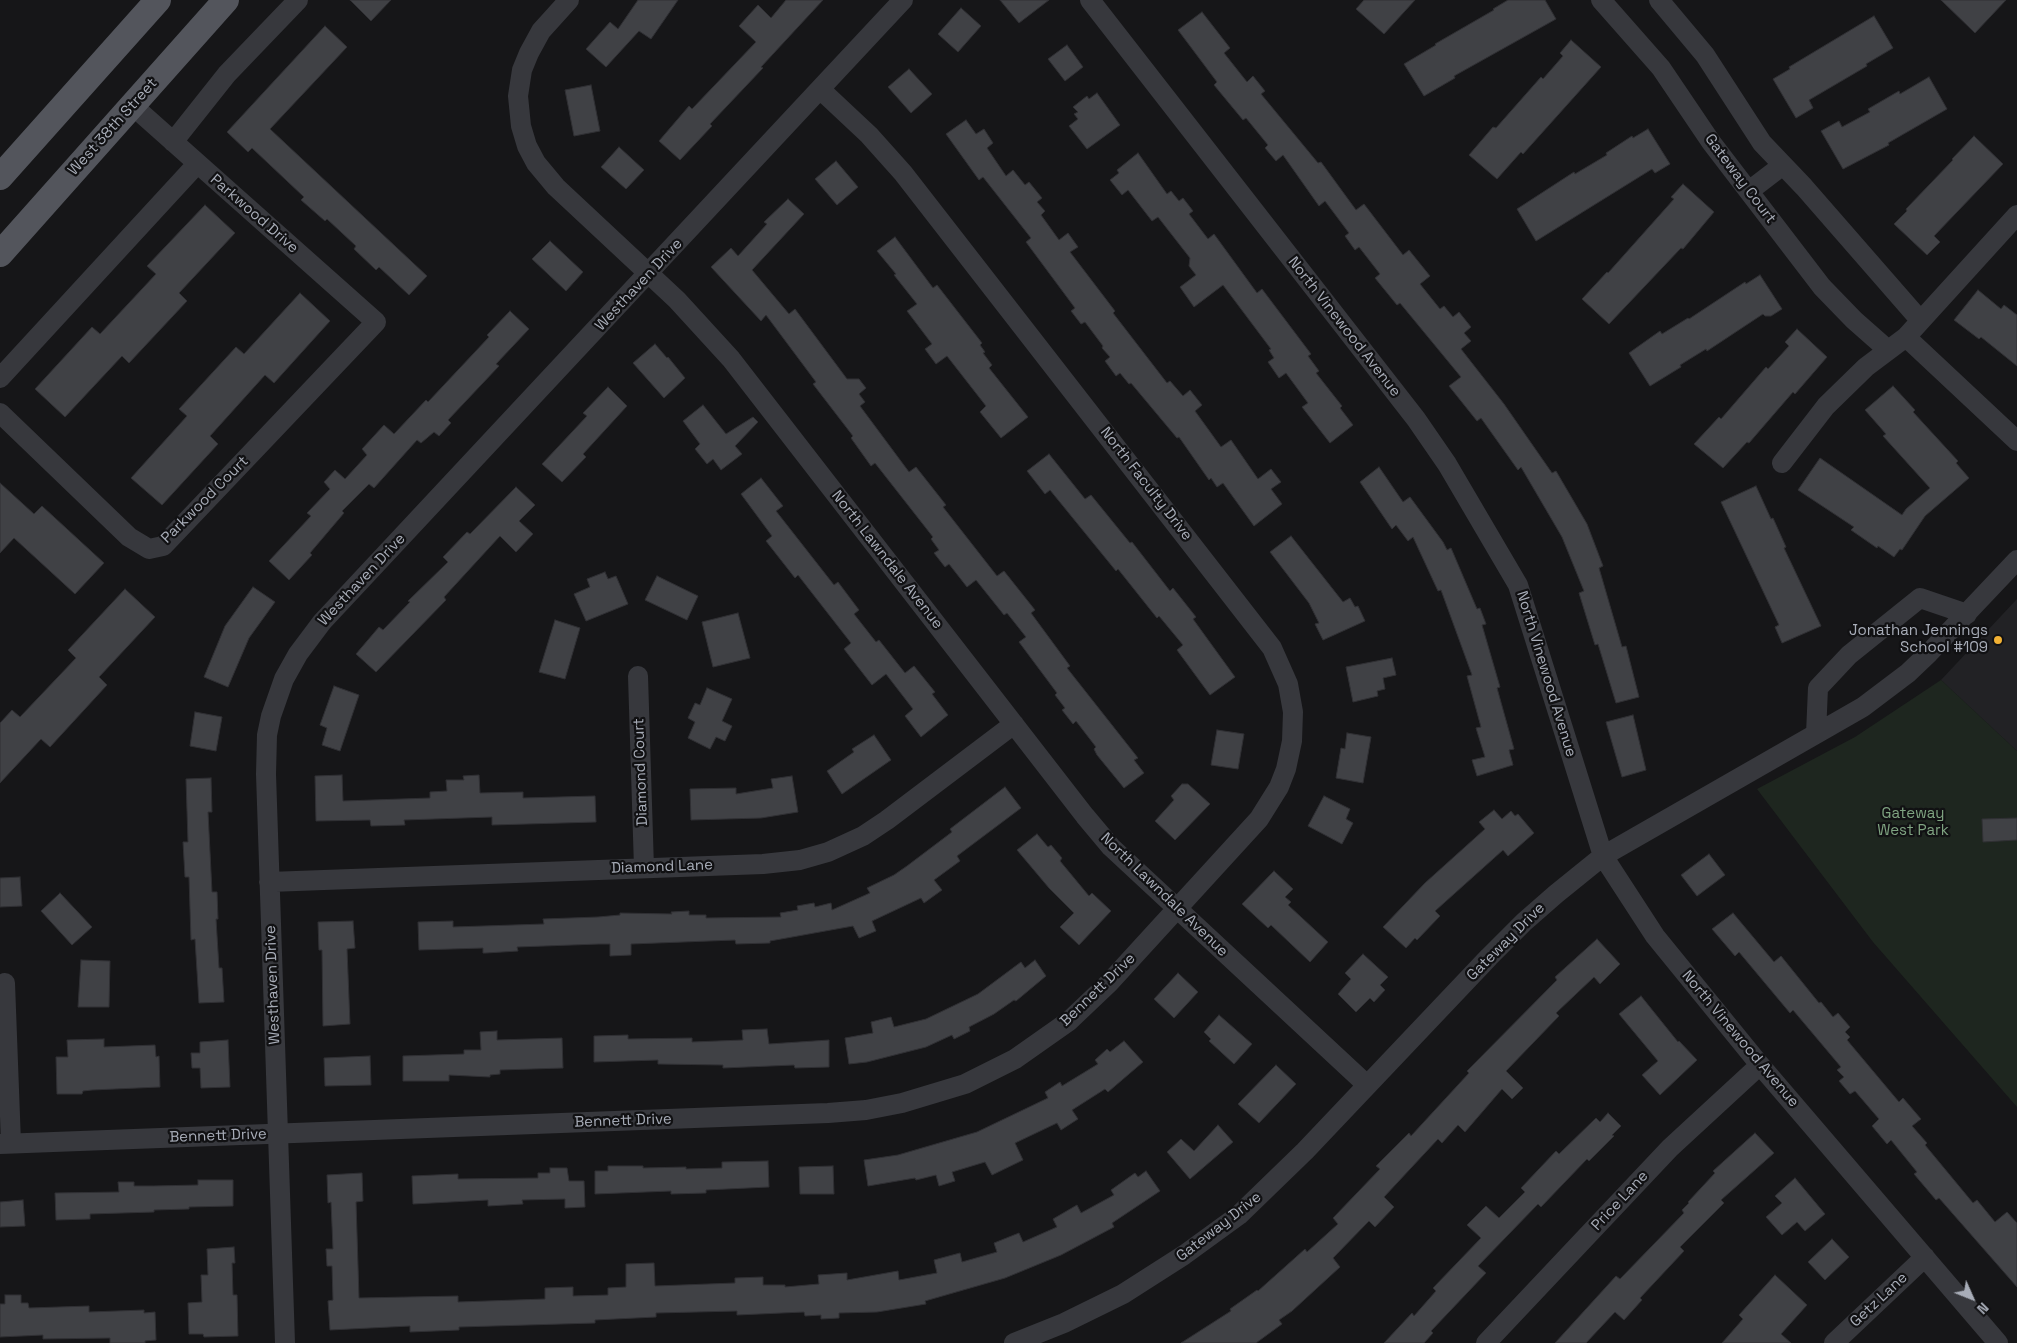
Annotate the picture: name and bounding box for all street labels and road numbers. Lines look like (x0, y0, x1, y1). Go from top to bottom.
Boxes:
street label: West 38th Street (65, 75, 161, 179)
street label: Gateway Court (1700, 131, 1780, 227)
street label: Parkwood Drive (206, 171, 302, 257)
street label: Westhaven Drive (592, 235, 686, 335)
street label: North Vinewood Avenue (1284, 253, 1404, 401)
street label: North Faculty Drive (1096, 424, 1196, 544)
street label: Parkwood Court (158, 453, 252, 547)
street label: North Lawndale Avenue (827, 487, 947, 633)
street label: Westhaven Drive (315, 530, 409, 630)
street label: North Vinewood Avenue (1512, 589, 1580, 759)
street label: Diamond Court (630, 718, 652, 826)
street label: North Lawndale Avenue (1096, 829, 1232, 961)
street label: Diamond Lane (611, 856, 713, 878)
street label: Gateway Drive (1463, 899, 1549, 985)
street label: Westhaven Drive (262, 925, 284, 1045)
street label: Bennett Drive (1057, 950, 1139, 1030)
street label: North Vinewood Avenue (1678, 967, 1802, 1111)
street label: Bennett Drive (574, 1110, 672, 1132)
street label: Bennett Drive (169, 1125, 267, 1147)
street label: Price Lane (1588, 1167, 1652, 1235)
street label: Gateway Drive (1173, 1188, 1265, 1266)
street label: Getz Lane (1847, 1269, 1911, 1331)

